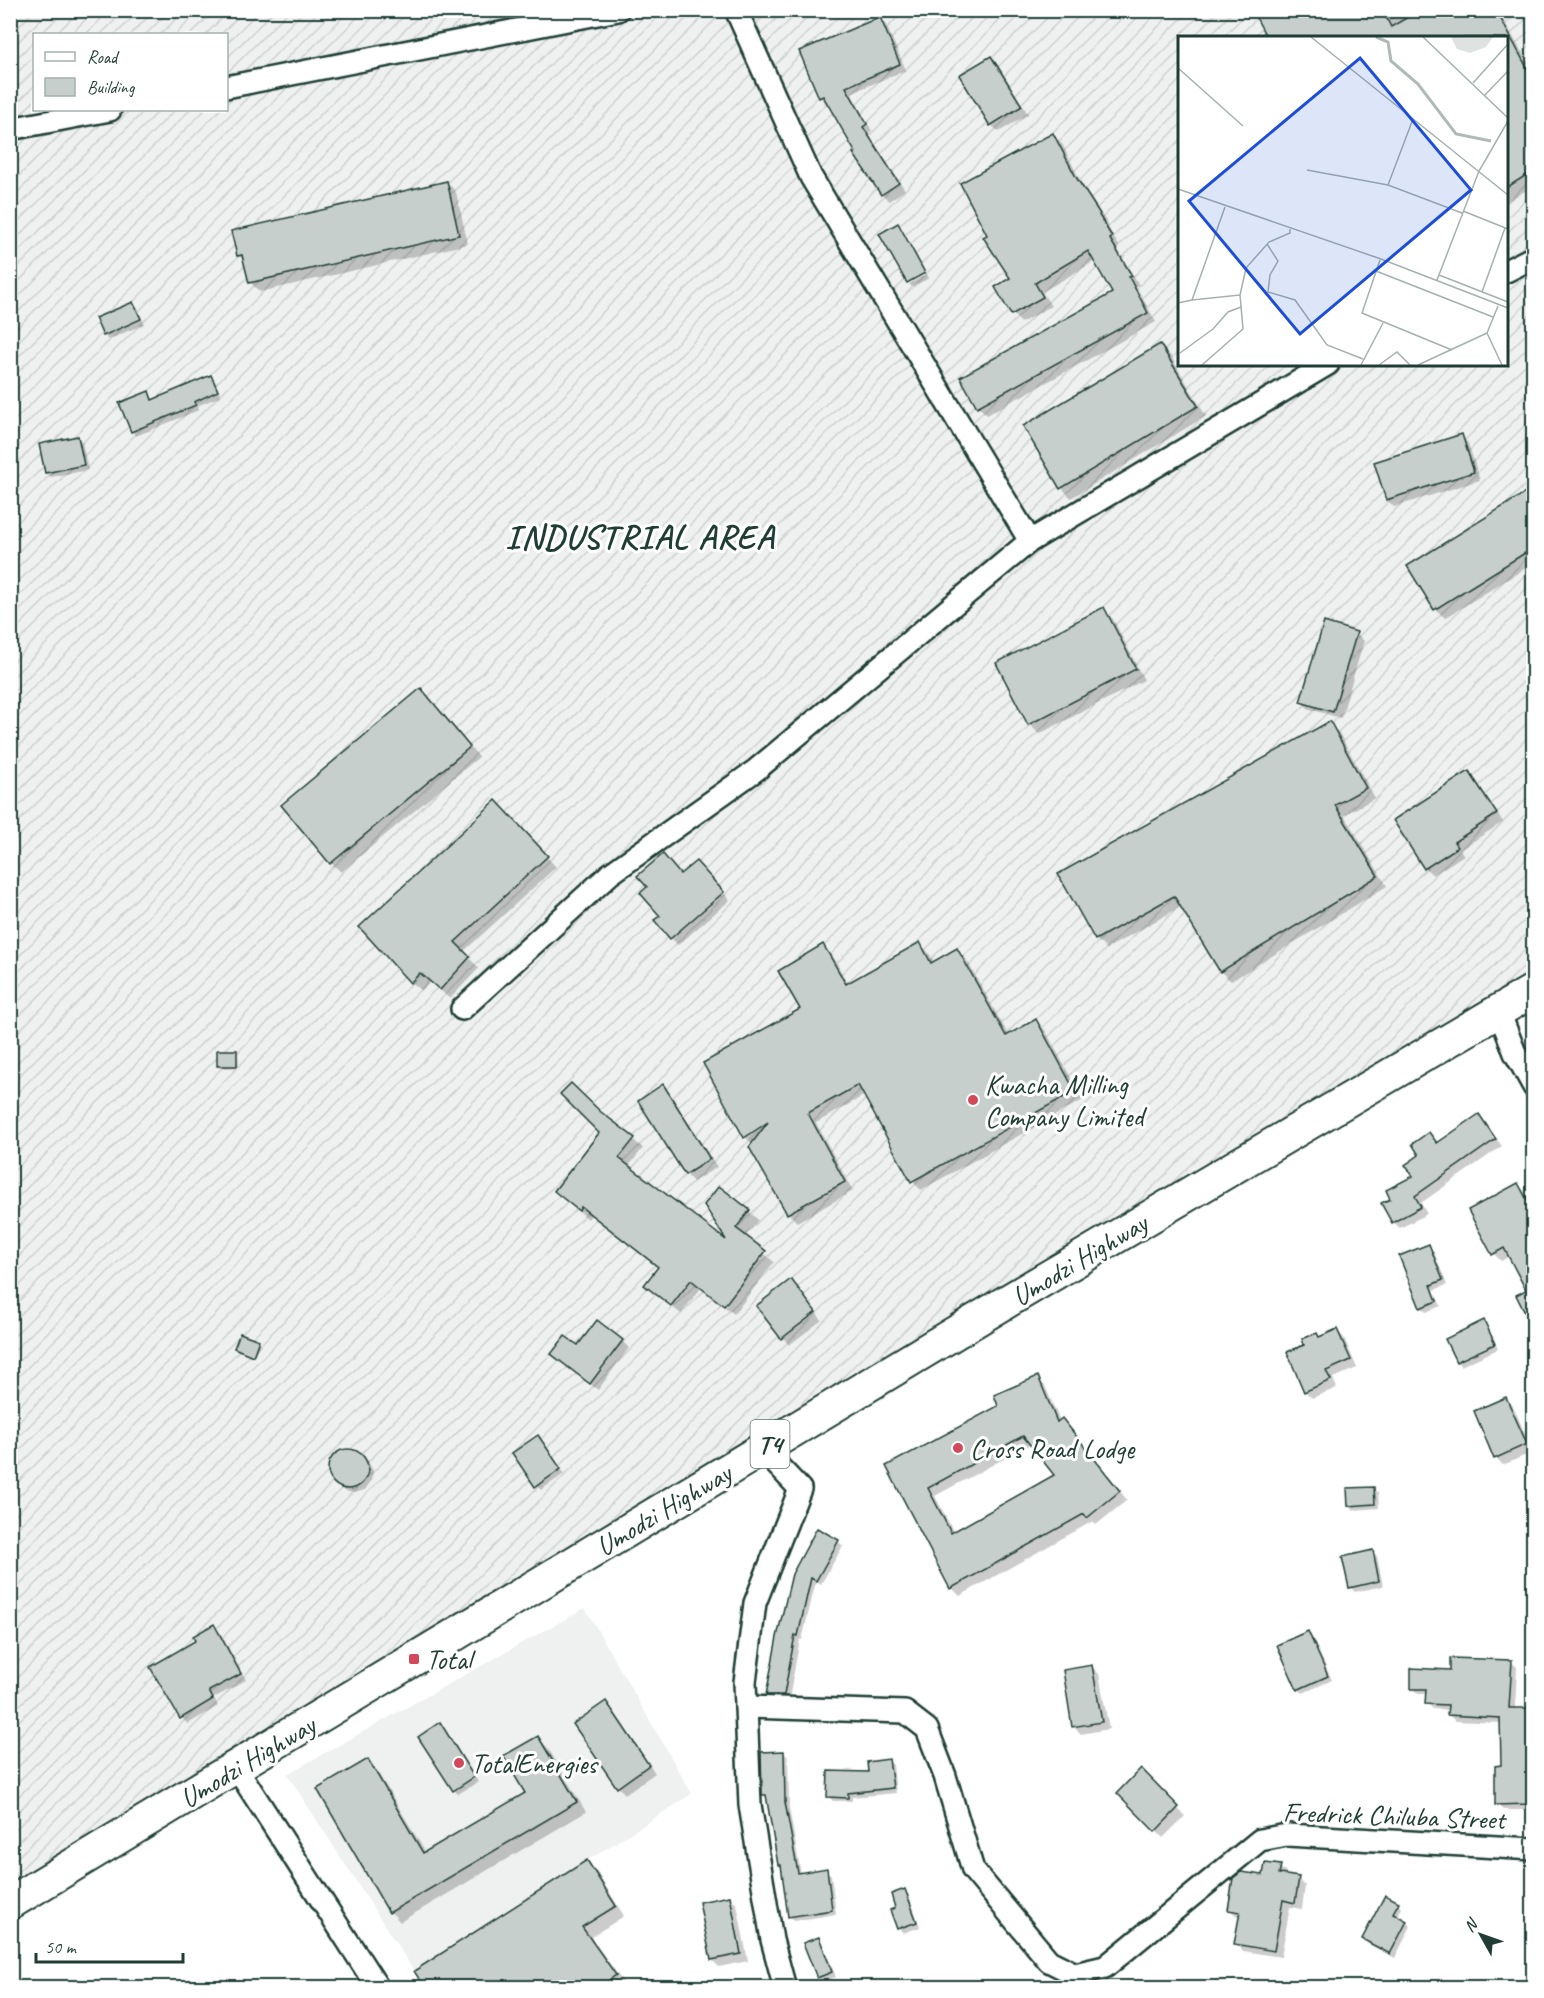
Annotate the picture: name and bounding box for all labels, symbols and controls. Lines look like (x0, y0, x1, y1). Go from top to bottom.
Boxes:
legend (33, 33, 228, 111)
inset map (1178, 36, 1508, 366)
text: Road (87, 46, 120, 68)
text: Building (87, 76, 136, 98)
district label: INDUSTRIAL AREA (505, 515, 776, 558)
place label: Kwacha Milling Company Limited (985, 1067, 1147, 1134)
marker: Kwacha Milling Company Limited (966, 1093, 980, 1107)
street label: Umodzi Highway (1005, 1204, 1155, 1313)
road number: T4 (750, 1420, 790, 1468)
place label: Cross Road Lodge (970, 1431, 1136, 1466)
marker: Cross Road Lodge (951, 1441, 965, 1455)
street label: Umodzi Highway (589, 1454, 739, 1563)
place label: Total (426, 1642, 477, 1677)
marker: Total (407, 1652, 421, 1666)
street label: Umodzi Highway (173, 1706, 323, 1815)
place label: TotalEnergies (471, 1746, 599, 1781)
marker: TotalEnergies (452, 1756, 466, 1770)
street label: Fredrick Chiluba Street (1283, 1794, 1508, 1837)
north arrow (1451, 1905, 1511, 1965)
text: N (1459, 1913, 1483, 1936)
scale bar (36, 1926, 183, 1964)
text: 50 m (45, 1936, 78, 1958)

